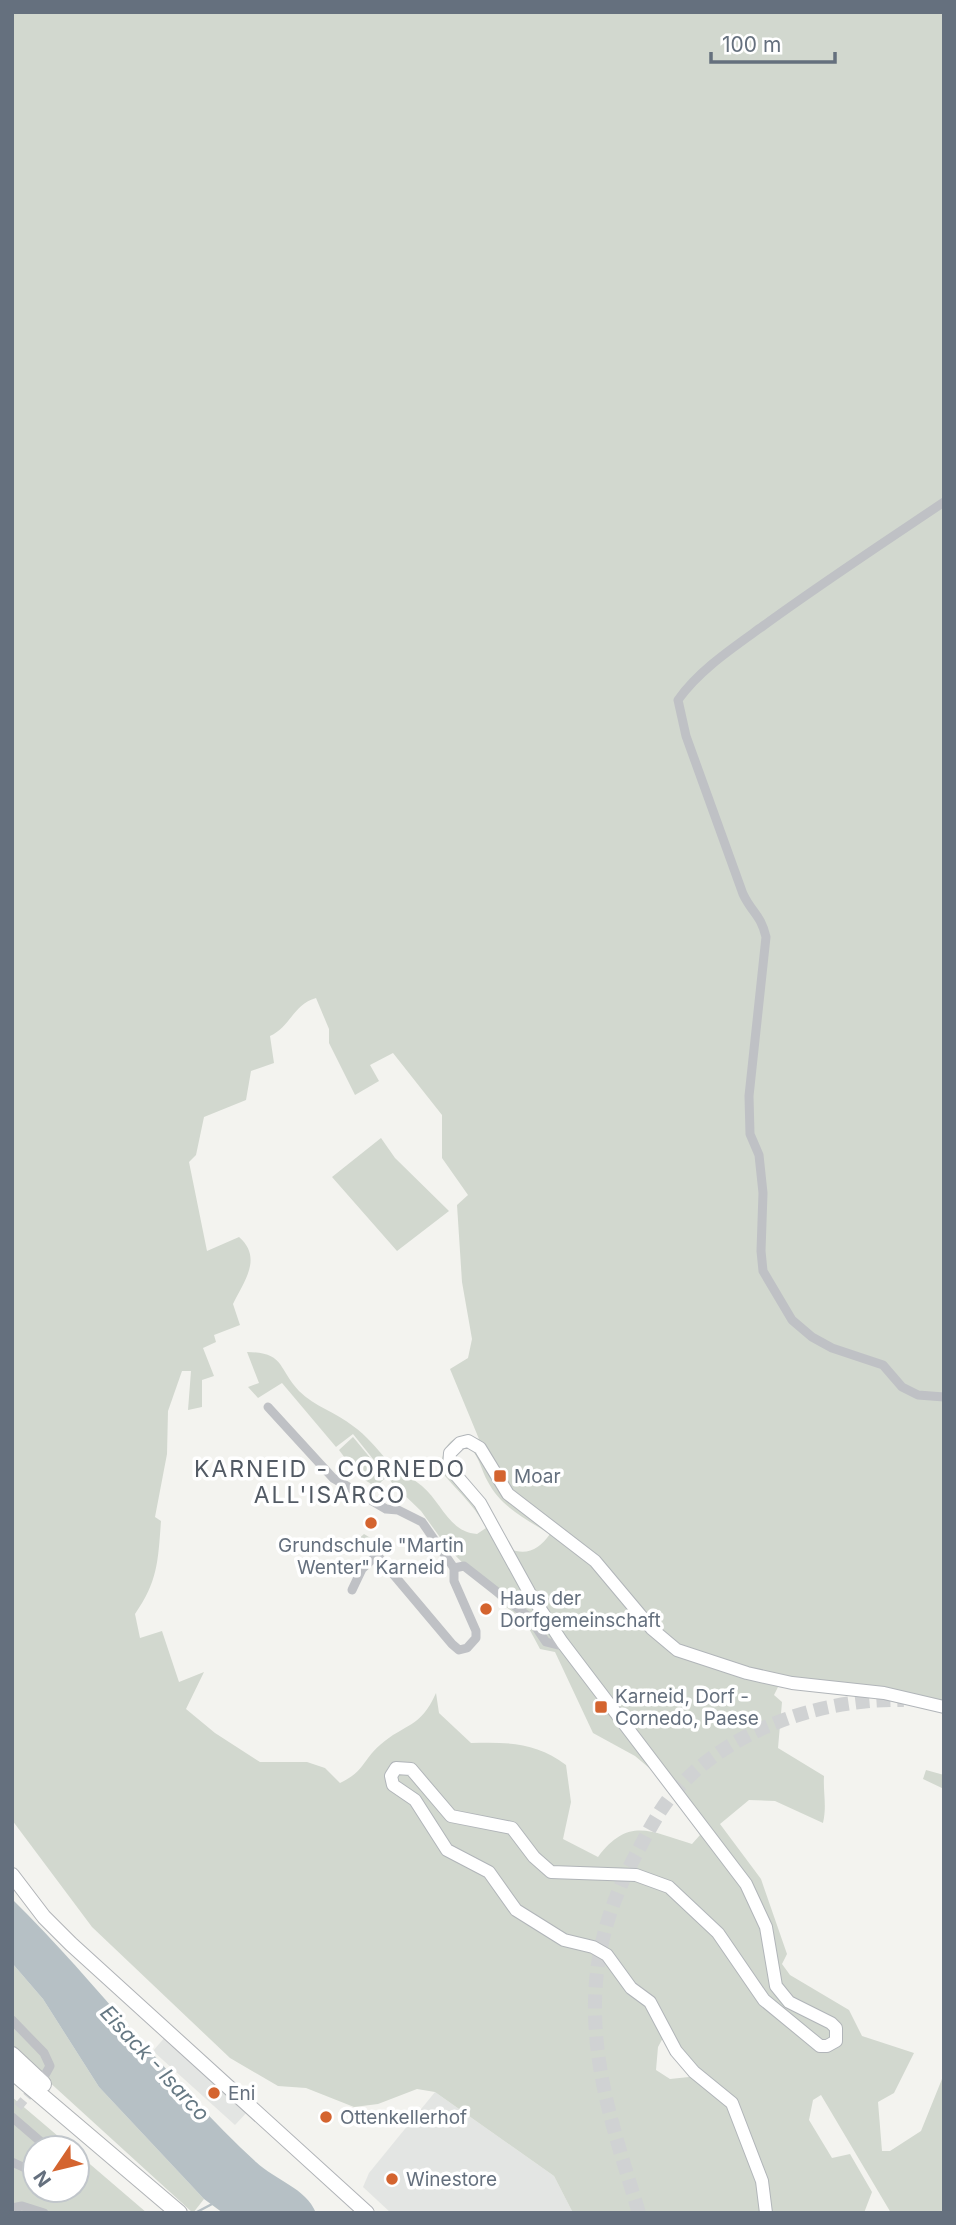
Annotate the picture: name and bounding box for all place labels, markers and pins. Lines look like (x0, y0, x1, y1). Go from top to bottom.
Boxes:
place label: Moar (514, 1465, 561, 1488)
marker: Moar (492, 1468, 508, 1484)
marker: Grundschule "Martin Wenter" Karneid (363, 1515, 379, 1531)
place label: Grundschule "Martin Wenter" Karneid (278, 1534, 464, 1579)
place label: Haus der Dorfgemeinschaft (500, 1587, 661, 1632)
marker: Haus der Dorfgemeinschaft (478, 1601, 494, 1617)
place label: Karneid, Dorf - Cornedo, Paese (615, 1685, 759, 1730)
marker: Karneid, Dorf - Cornedo, Paese (593, 1699, 609, 1715)
place label: Eni (228, 2082, 255, 2105)
marker: Eni (206, 2085, 222, 2101)
place label: Ottenkellerhof (340, 2106, 467, 2129)
marker: Ottenkellerhof (318, 2109, 334, 2125)
place label: Winestore (406, 2168, 497, 2191)
marker: Winestore (384, 2171, 400, 2187)

